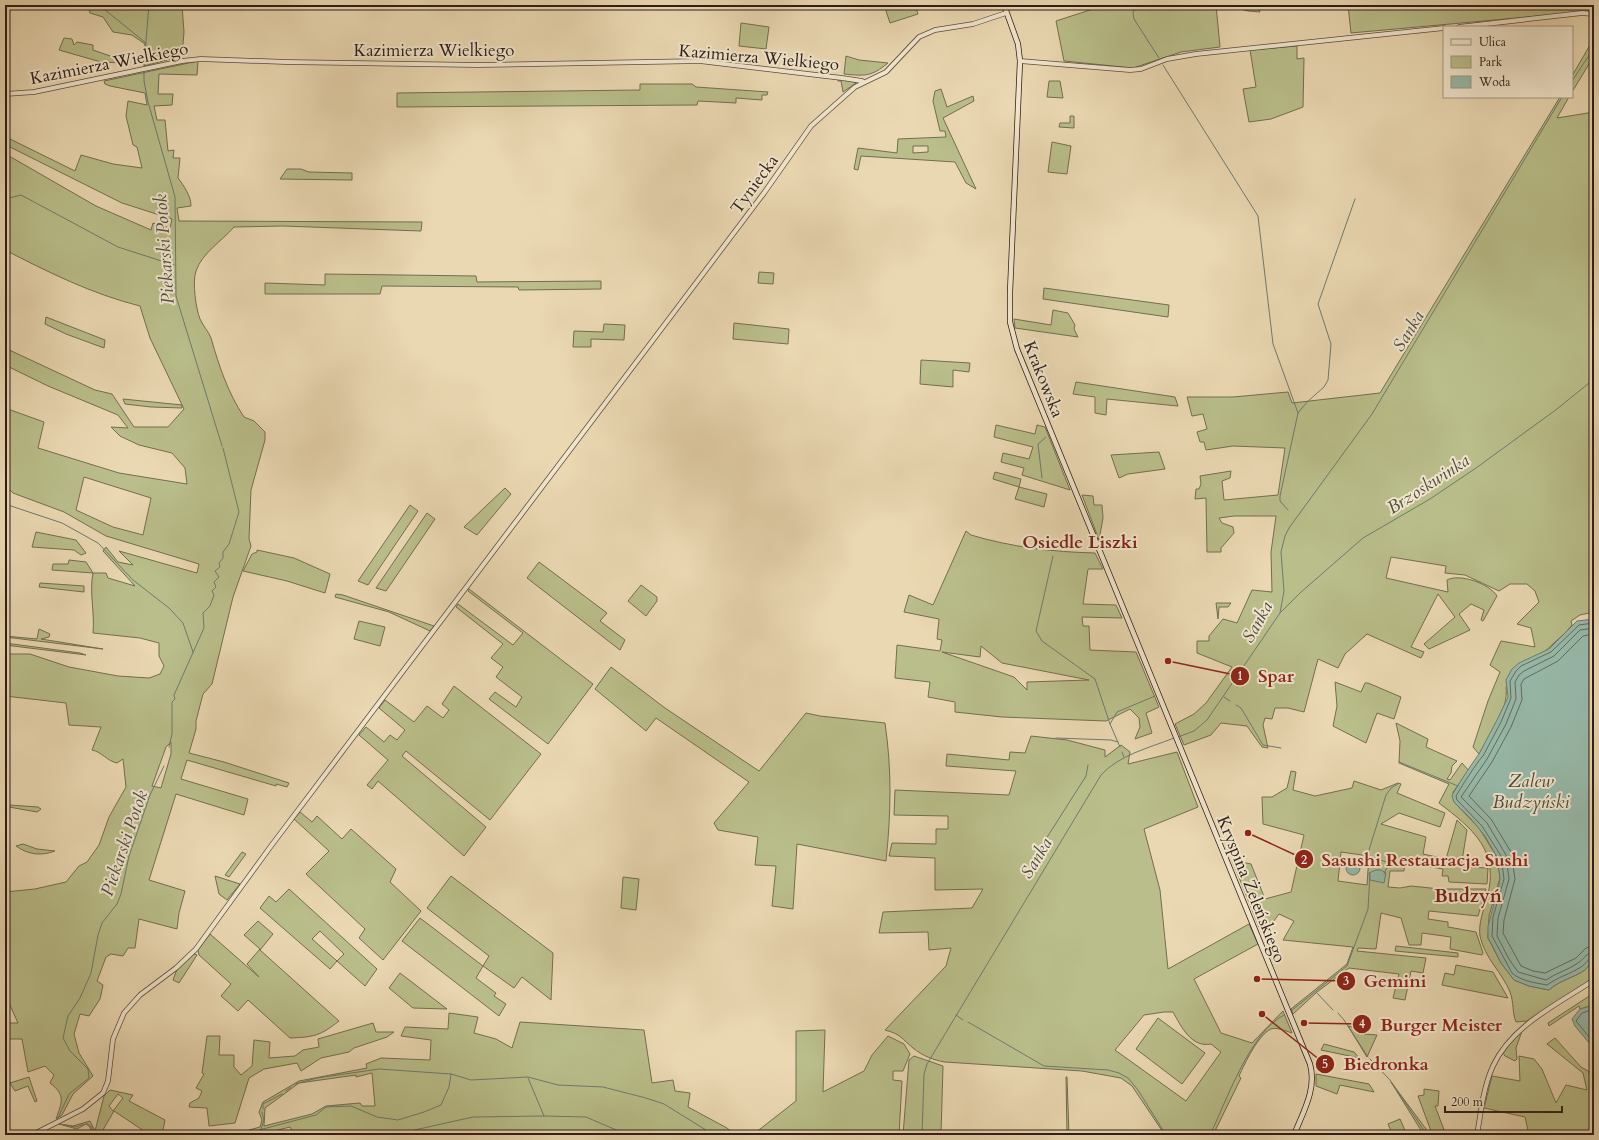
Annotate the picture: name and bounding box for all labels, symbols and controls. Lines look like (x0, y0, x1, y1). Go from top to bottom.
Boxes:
legend (1443, 26, 1573, 98)
text: Ulica (1479, 34, 1507, 50)
street label: Kazimierza Wielkiego (28, 37, 190, 90)
street label: Kazimierza Wielkiego (354, 39, 514, 62)
street label: Kazimierza Wielkiego (678, 39, 840, 76)
text: Park (1479, 54, 1503, 70)
text: Woda (1478, 74, 1511, 90)
street label: Tyniecka (725, 150, 784, 218)
water label: Piekarski Potok (148, 193, 181, 305)
water label: Sanka (1386, 306, 1430, 356)
street label: Krakowska (1018, 338, 1069, 421)
water label: Brzoskwinka (1382, 448, 1474, 520)
district label: Osiedle Liszki (1022, 530, 1138, 555)
water label: Sanka (1236, 597, 1279, 647)
callout: Spar (1230, 661, 1302, 691)
text: Spar (1258, 664, 1295, 689)
text: 1 (1237, 668, 1243, 684)
water label: Zalew Budzyński (1493, 769, 1571, 815)
water label: Piekarski Potok (95, 787, 154, 899)
street label: Kryspina Żeleńskiego (1212, 812, 1292, 966)
water label: Sanka (1014, 833, 1058, 883)
callout: Sasushi Restauracja Sushi (1294, 844, 1537, 874)
text: Sasushi Restauracja Sushi (1322, 848, 1529, 873)
text: 2 (1301, 852, 1307, 868)
district label: Budzyń (1434, 883, 1503, 909)
callout: Gemini (1336, 966, 1435, 996)
text: Gemini (1363, 969, 1427, 994)
text: 3 (1343, 973, 1349, 989)
callout: Burger Meister (1352, 1009, 1510, 1039)
text: Burger Meister (1380, 1013, 1503, 1038)
text: 4 (1359, 1016, 1365, 1032)
callout: Biedronka (1315, 1049, 1437, 1079)
text: Biedronka (1343, 1052, 1429, 1077)
text: 5 (1322, 1056, 1328, 1072)
scale bar (1445, 1088, 1562, 1114)
text: 200 m (1451, 1094, 1484, 1110)

